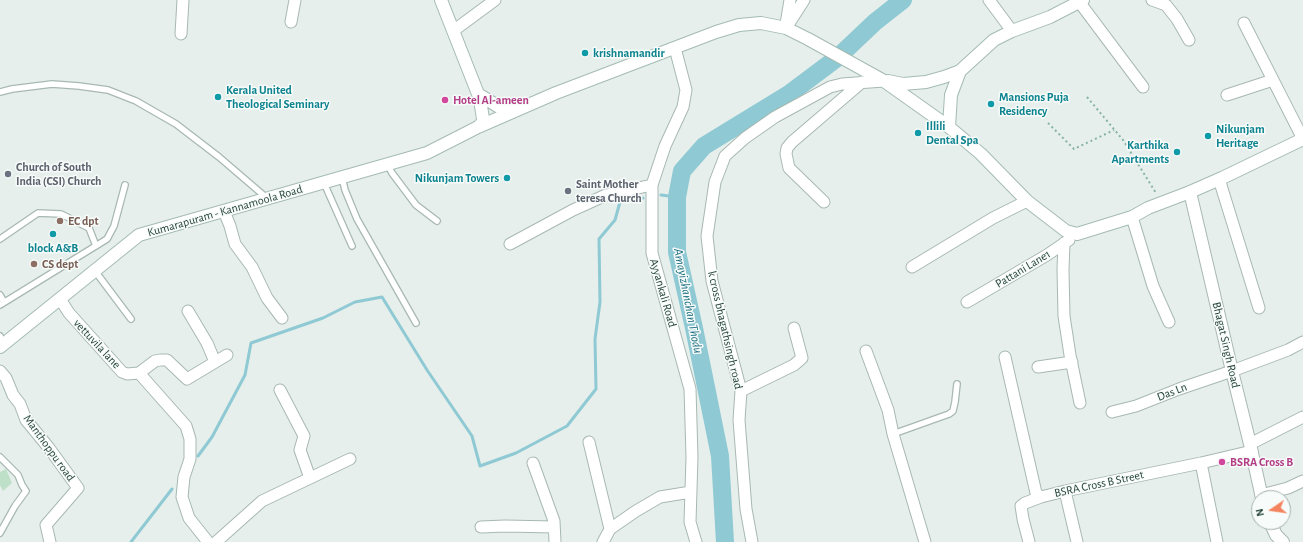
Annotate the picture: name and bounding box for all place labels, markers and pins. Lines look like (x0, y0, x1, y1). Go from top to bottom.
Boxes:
place label: krishnamandir (593, 46, 665, 60)
marker: krishnamandir (580, 48, 590, 58)
place label: Kerala United Theological Seminary (226, 83, 329, 111)
place label: Mansions Puja Residency (999, 90, 1069, 118)
marker: Kerala United Theological Seminary (213, 92, 223, 102)
place label: Hotel Al-ameen (453, 93, 529, 107)
marker: Hotel Al-ameen (440, 95, 450, 105)
marker: Mansions Puja Residency (986, 99, 996, 109)
place label: Illili Dental Spa (926, 119, 979, 147)
place label: Nikunjam Heritage (1216, 122, 1265, 150)
marker: Illili Dental Spa (913, 128, 923, 138)
marker: Nikunjam Heritage (1203, 131, 1213, 141)
place label: Karthika Apartments (1111, 138, 1169, 166)
marker: Karthika Apartments (1172, 147, 1182, 157)
place label: Church of South India (CSI) Church (16, 160, 101, 188)
marker: Church of South India (CSI) Church (3, 169, 13, 179)
place label: Nikunjam Towers (415, 171, 499, 185)
marker: Nikunjam Towers (502, 173, 512, 183)
place label: Saint Mother teresa Church (576, 177, 642, 205)
marker: Saint Mother teresa Church (563, 186, 573, 196)
place label: EC dpt (68, 214, 99, 228)
marker: EC dpt (55, 216, 65, 226)
marker: block A&B (48, 229, 58, 239)
place label: block A&B (28, 241, 78, 255)
place label: CS dept (42, 257, 78, 271)
marker: CS dept (29, 259, 39, 269)
place label: BSRA Cross B (1230, 455, 1293, 469)
marker: BSRA Cross B (1217, 457, 1227, 467)

